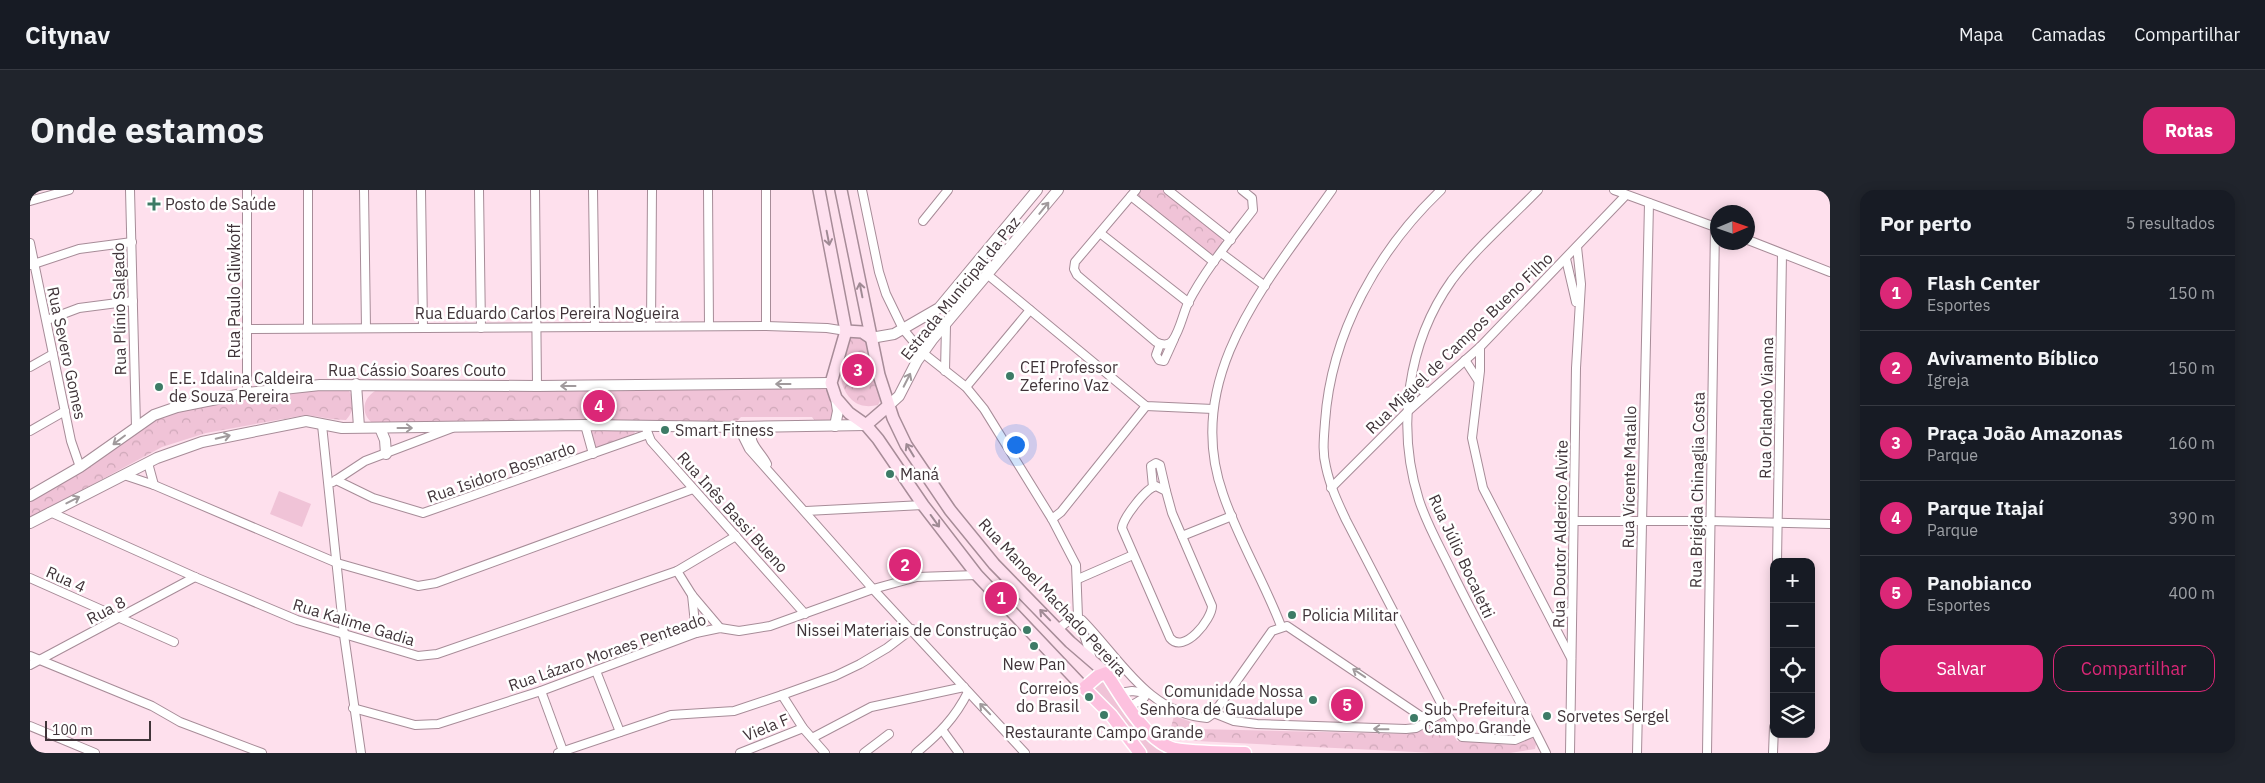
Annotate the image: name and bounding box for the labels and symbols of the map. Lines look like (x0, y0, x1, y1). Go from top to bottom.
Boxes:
place label: Posto de Saúde (165, 194, 276, 214)
marker: Posto de Saúde (147, 197, 161, 211)
one-way arrow (1038, 201, 1050, 214)
north arrow (1710, 205, 1755, 250)
street label: Estrada Municipal da Paz (896, 212, 1024, 364)
street label: Rua Paulo Gliwkoff (224, 223, 244, 359)
one-way arrow (824, 229, 834, 245)
street label: Rua Plínio Salgado (108, 242, 130, 376)
street label: Rua Miguel de Campos Bueno Filho (1361, 248, 1557, 438)
one-way arrow (856, 282, 865, 298)
street label: Rua Severo Gomes (43, 285, 91, 421)
street label: Rua Eduardo Carlos Pereira Nogueira (415, 303, 680, 323)
street label: Rua Orlando Vianna (1755, 336, 1777, 479)
pin: 3 (842, 351, 874, 389)
place label: CEI Professor Zeferino Vaz (1020, 357, 1118, 395)
street label: Rua Cássio Soares Couto (328, 360, 506, 380)
place label: E.E. Idalina Caldeira de Souza Pereira (169, 368, 314, 406)
marker: CEI Professor Zeferino Vaz (1004, 370, 1016, 382)
one-way arrow (903, 373, 912, 388)
one-way arrow (775, 379, 791, 389)
marker: E.E. Idalina Caldeira de Souza Pereira (153, 381, 165, 393)
one-way arrow (560, 381, 576, 391)
pin: 4 (583, 387, 615, 425)
street label: Rua Brigida Chinaglia Costa (1685, 391, 1709, 588)
street label: Rua Vicente Matallo (1618, 405, 1640, 548)
place label: Smart Fitness (675, 420, 774, 440)
one-way arrow (396, 423, 413, 433)
marker: Smart Fitness (659, 424, 671, 436)
one-way arrow (214, 432, 230, 441)
your location (1003, 432, 1029, 458)
one-way arrow (113, 434, 126, 445)
street label: Rua Isidoro Bosnardo (424, 437, 578, 507)
street label: Rua Doutor Alderico Alvite (1548, 439, 1572, 628)
one-way arrow (904, 443, 914, 457)
street label: Rua Inês Bassi Bueno (673, 447, 793, 577)
place label: Maná (900, 464, 940, 484)
marker: Maná (884, 468, 896, 480)
street label: Rua Júlio Bocaletti (1425, 491, 1499, 621)
one-way arrow (66, 495, 81, 505)
one-way arrow (930, 514, 940, 528)
street label: Rua Manoel Machado Pereira (975, 514, 1132, 680)
pin: 2 (889, 546, 921, 584)
street label: Rua 4 (43, 561, 89, 597)
pin: 1 (985, 579, 1017, 617)
street label: Rua 8 (83, 591, 129, 629)
street label: Rua Kalime Gadia (291, 594, 418, 650)
place label: Policia Militar (1302, 605, 1399, 625)
street label: Rua Lázaro Moraes Penteado (506, 609, 708, 695)
one-way arrow (1039, 609, 1051, 622)
marker: Policia Militar (1286, 609, 1298, 621)
place label: Nissei Materiais de Construção (796, 620, 1017, 640)
marker: Nissei Materiais de Construção (1021, 624, 1033, 636)
marker: New Pan (1028, 640, 1040, 652)
place label: New Pan (1002, 654, 1066, 674)
one-way arrow (1352, 668, 1366, 679)
place label: Correios do Brasil (1016, 678, 1079, 716)
place label: Comunidade Nossa Senhora de Guadalupe (1140, 681, 1303, 719)
pin: 5 (1331, 686, 1363, 724)
marker: Correios do Brasil (1083, 691, 1095, 703)
marker: Comunidade Nossa Senhora de Guadalupe (1307, 694, 1319, 706)
place label: Sub-Prefeitura Campo Grande (1424, 699, 1531, 737)
one-way arrow (979, 703, 991, 716)
place label: Sorvetes Sergel (1557, 706, 1669, 726)
street label: Viela F (740, 709, 792, 745)
marker: Restaurante Campo Grande (1098, 709, 1110, 721)
marker: Sorvetes Sergel (1541, 710, 1553, 722)
marker: Sub-Prefeitura Campo Grande (1408, 712, 1420, 724)
scale bar (45, 718, 151, 741)
place label: Restaurante Campo Grande (1005, 722, 1203, 742)
one-way arrow (1374, 724, 1390, 734)

